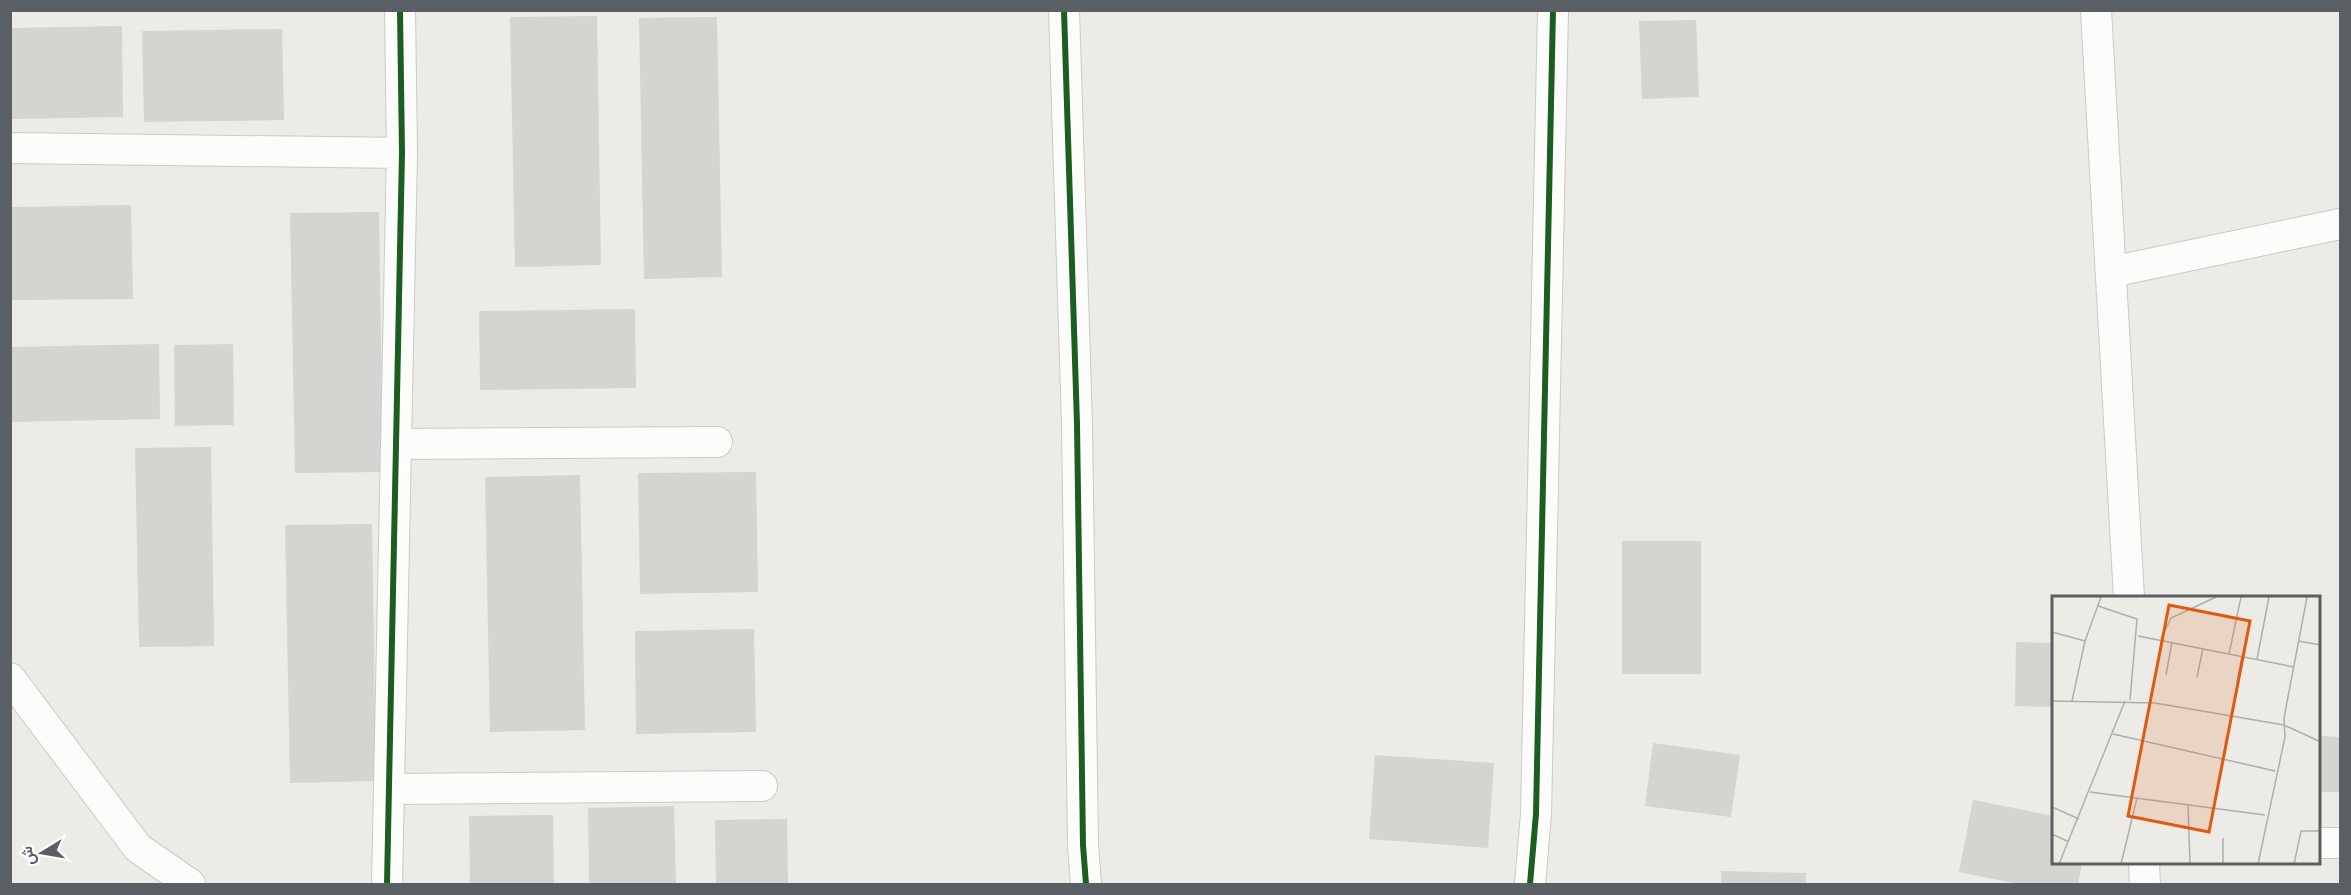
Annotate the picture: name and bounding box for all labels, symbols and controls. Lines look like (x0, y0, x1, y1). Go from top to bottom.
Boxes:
inset map (2052, 596, 2321, 865)
north arrow (12, 823, 72, 883)
text: ش (16, 844, 40, 867)

